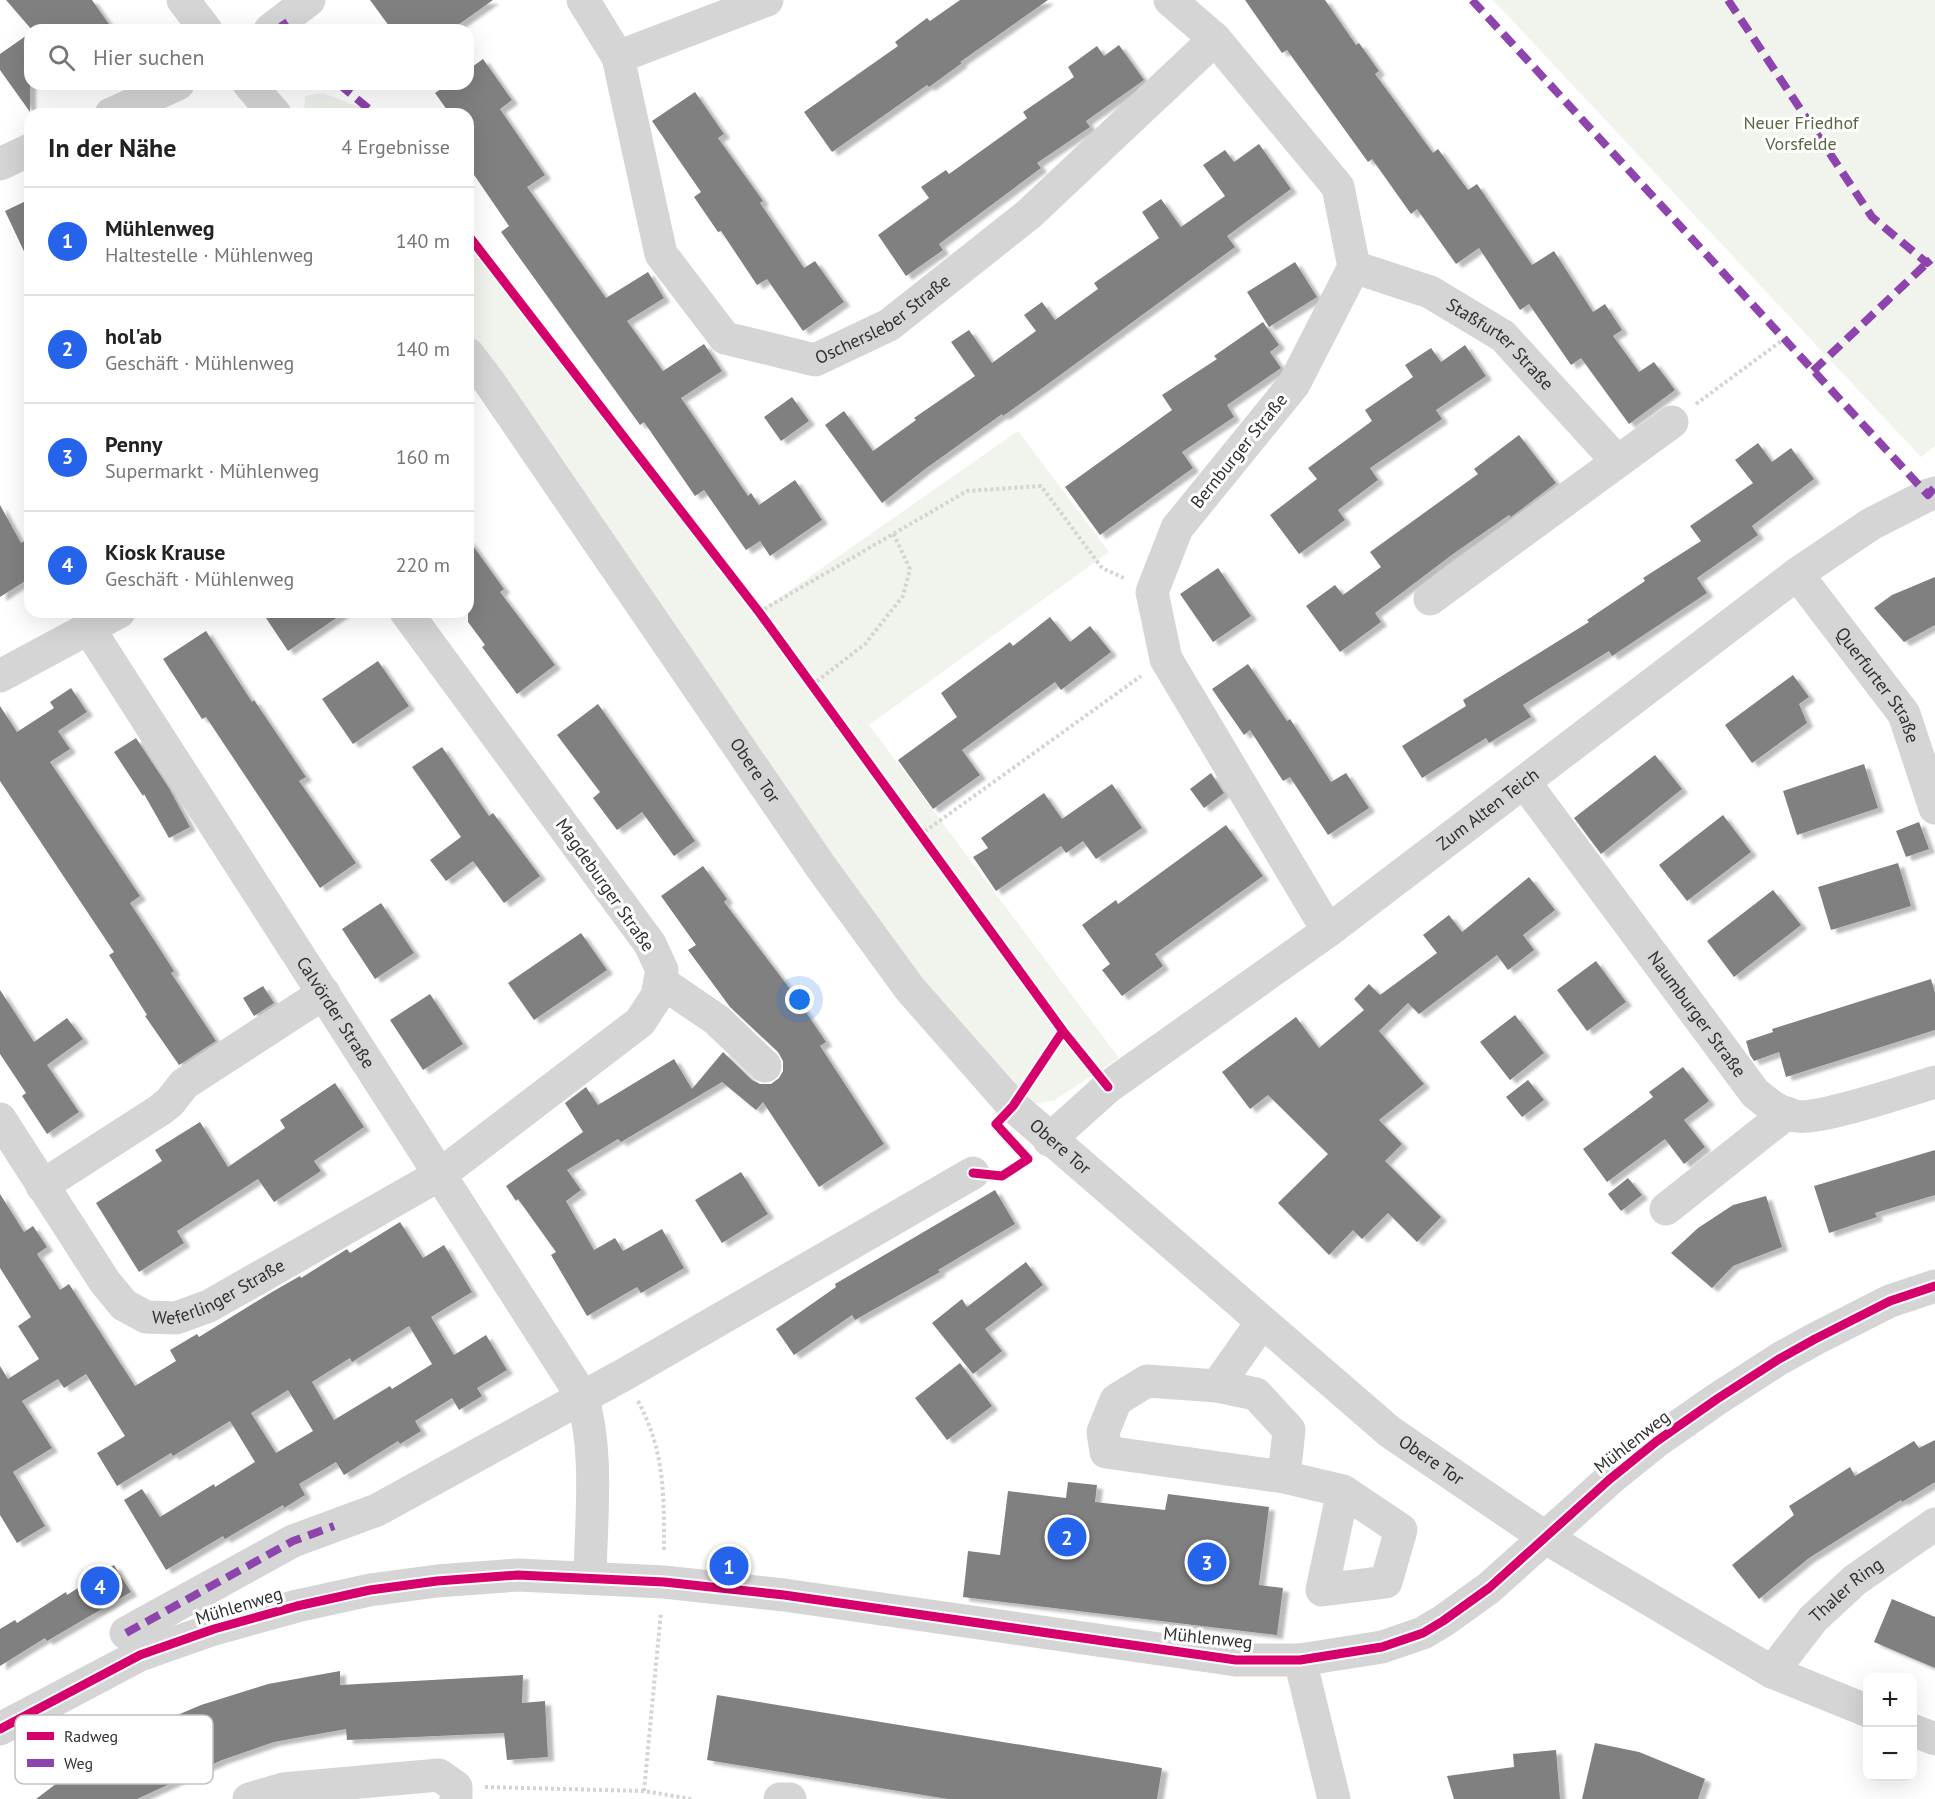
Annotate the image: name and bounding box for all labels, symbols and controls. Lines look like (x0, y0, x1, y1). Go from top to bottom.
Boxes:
search box (24, 24, 474, 90)
icon: search (45, 41, 78, 74)
text: Hier suchen (93, 43, 205, 71)
park label: Neuer Friedhof Vorsfelde (1743, 111, 1860, 155)
text: In der Nähe (48, 131, 176, 164)
text: 4 Ergebnisse (341, 134, 450, 160)
text: Mühlenweg (105, 214, 215, 242)
text: 1 (62, 228, 73, 254)
text: 140 m (396, 228, 450, 254)
text: Haltestelle · Mühlenweg (105, 242, 314, 268)
street label: Oschersleber Straße (811, 269, 955, 369)
street label: Staßfurter Straße (1442, 293, 1559, 395)
text: hol'ab (105, 322, 162, 350)
text: 2 (62, 336, 73, 362)
text: 140 m (396, 336, 450, 362)
text: Geschäft · Mühlenweg (105, 350, 294, 376)
street label: Bernburger Straße (1185, 388, 1292, 513)
text: Penny (105, 430, 162, 458)
text: 3 (62, 444, 73, 470)
text: 160 m (396, 444, 450, 470)
text: Supermarkt · Mühlenweg (105, 458, 319, 484)
text: Kiosk Krause (105, 538, 226, 566)
text: 4 (62, 552, 73, 578)
text: 220 m (396, 552, 450, 578)
text: Geschäft · Mühlenweg (105, 566, 294, 592)
street label: Querfurter Straße (1831, 622, 1925, 746)
street label: Obere Tor (725, 733, 786, 807)
street label: Zum Alten Teich (1432, 763, 1543, 855)
street label: Magdeburger Straße (551, 814, 660, 956)
street label: Naumburger Straße (1643, 946, 1751, 1082)
street label: Calvörder Straße (291, 952, 380, 1073)
your location (785, 985, 814, 1014)
street label: Obere Tor (1025, 1113, 1096, 1179)
street label: Weferlinger Straße (152, 1253, 289, 1329)
street label: Mühlenweg (1589, 1405, 1674, 1478)
street label: Obere Tor (1394, 1429, 1469, 1490)
pin: 2 (1048, 1514, 1086, 1560)
pin: 3 (1188, 1540, 1226, 1584)
pin: 1 (710, 1544, 748, 1588)
street label: Thaler Ring (1804, 1552, 1887, 1627)
pin: 4 (80, 1564, 120, 1608)
street label: Mühlenweg (193, 1581, 285, 1630)
street label: Mühlenweg (1162, 1621, 1254, 1654)
map controls (1863, 1673, 1917, 1781)
button: + (1863, 1673, 1917, 1727)
legend (15, 1715, 213, 1784)
text: Radweg (64, 1726, 118, 1746)
button: − (1863, 1727, 1917, 1781)
text: Weg (64, 1753, 93, 1773)

